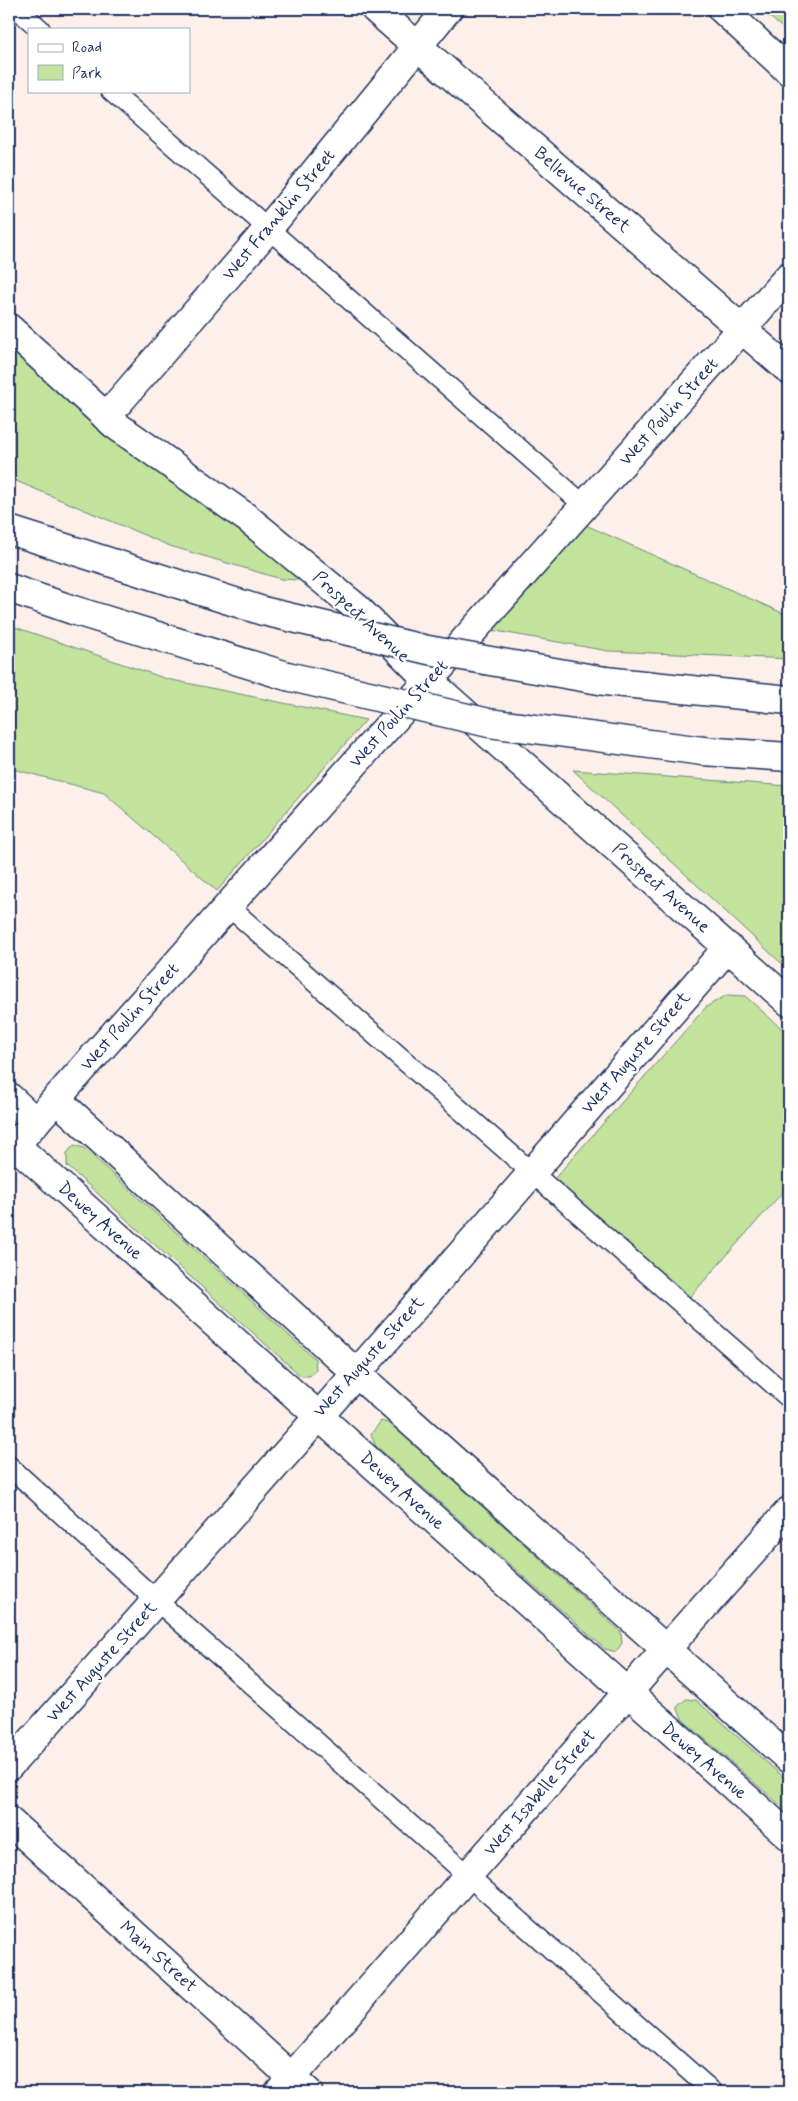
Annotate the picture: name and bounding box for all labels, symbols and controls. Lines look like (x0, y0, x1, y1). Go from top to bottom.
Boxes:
legend (28, 28, 190, 92)
text: Road (72, 38, 102, 58)
text: Park (72, 64, 102, 84)
street label: Bellevue Street (529, 141, 636, 239)
street label: West Franklin Street (217, 144, 341, 286)
street label: West Poulin Street (614, 353, 724, 471)
street label: Prospect Avenue (307, 566, 415, 668)
street label: West Poulin Street (344, 655, 454, 773)
street label: Prospect Avenue (607, 837, 715, 939)
street label: West Poulin Street (75, 958, 185, 1076)
street label: West Auguste Street (576, 986, 696, 1119)
street label: Dewey Avenue (52, 1176, 148, 1266)
street label: West Auguste Street (308, 1291, 430, 1423)
street label: Dewey Avenue (354, 1446, 450, 1536)
street label: West Auguste Street (41, 1596, 163, 1728)
street label: Dewey Avenue (656, 1717, 752, 1805)
street label: West Isabelle Street (478, 1725, 602, 1861)
street label: Main Street (114, 1916, 202, 1998)

